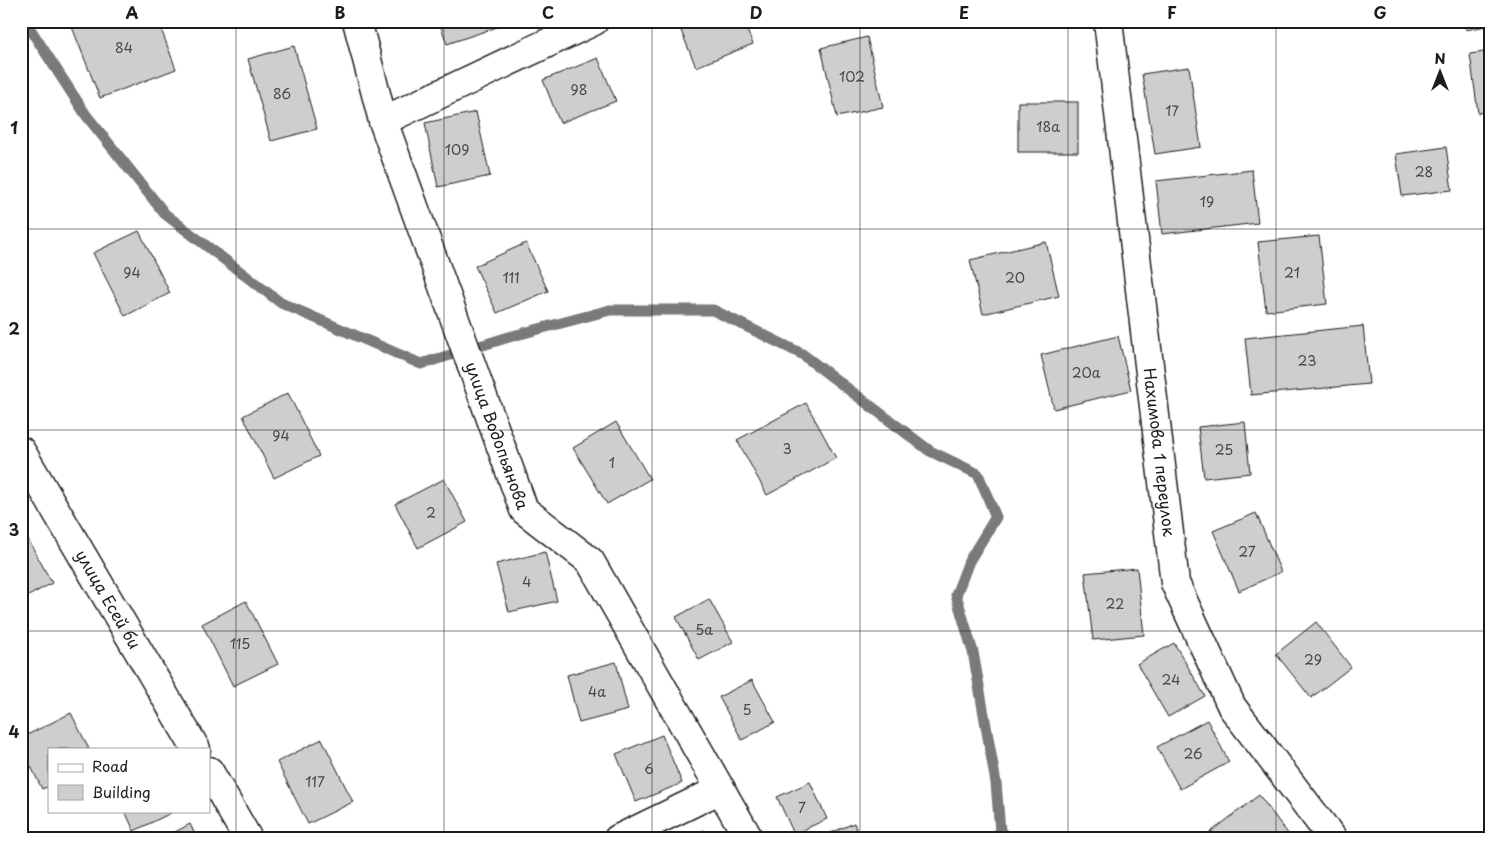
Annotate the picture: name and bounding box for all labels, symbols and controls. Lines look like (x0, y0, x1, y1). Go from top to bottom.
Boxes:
text: A (126, 0, 139, 24)
text: B (335, 0, 346, 24)
text: C (542, 0, 554, 24)
text: D (750, 0, 762, 24)
text: E (959, 0, 969, 24)
text: F (1167, 0, 1177, 24)
text: G (1373, 0, 1387, 24)
house number: 84 (115, 37, 133, 58)
north arrow (1414, 48, 1464, 98)
text: N (1434, 48, 1446, 69)
house number: 102 (839, 66, 865, 87)
house number: 98 (571, 79, 587, 100)
house number: 86 (273, 83, 291, 104)
house number: 17 (1165, 100, 1179, 121)
text: 1 (10, 115, 18, 139)
house number: 18а (1036, 116, 1060, 137)
house number: 109 (445, 139, 469, 160)
house number: 28 (1415, 161, 1433, 182)
house number: 19 (1200, 191, 1214, 212)
house number: 94 (123, 262, 141, 283)
house number: 21 (1284, 262, 1300, 283)
house number: 111 (502, 267, 520, 288)
house number: 20 (1005, 267, 1025, 288)
text: 2 (8, 316, 20, 340)
house number: 23 (1298, 350, 1316, 371)
street label: улица Водопьянова (460, 358, 536, 513)
house number: 20а (1072, 362, 1101, 383)
street label: Нахимова 1 переулок (1138, 366, 1182, 538)
house number: 94 (272, 425, 290, 446)
house number: 3 (782, 438, 792, 459)
house number: 25 (1215, 439, 1233, 460)
house number: 1 (609, 452, 615, 473)
house number: 2 (426, 502, 436, 523)
text: 3 (9, 517, 19, 541)
house number: 27 (1238, 541, 1256, 562)
street label: улица Есей би (70, 545, 148, 653)
house number: 4 (522, 571, 532, 592)
house number: 22 (1106, 593, 1124, 614)
house number: 5а (695, 619, 713, 640)
house number: 115 (230, 633, 250, 654)
house number: 29 (1304, 649, 1322, 670)
house number: 24 (1162, 669, 1180, 690)
house number: 4а (588, 681, 606, 702)
house number: 5 (742, 699, 752, 720)
text: 4 (9, 719, 20, 743)
house number: 26 (1183, 743, 1203, 764)
legend (48, 748, 210, 812)
text: Road (92, 754, 128, 777)
house number: 6 (644, 758, 654, 779)
house number: 117 (305, 771, 325, 792)
text: Building (92, 780, 151, 803)
house number: 7 (798, 797, 806, 818)

